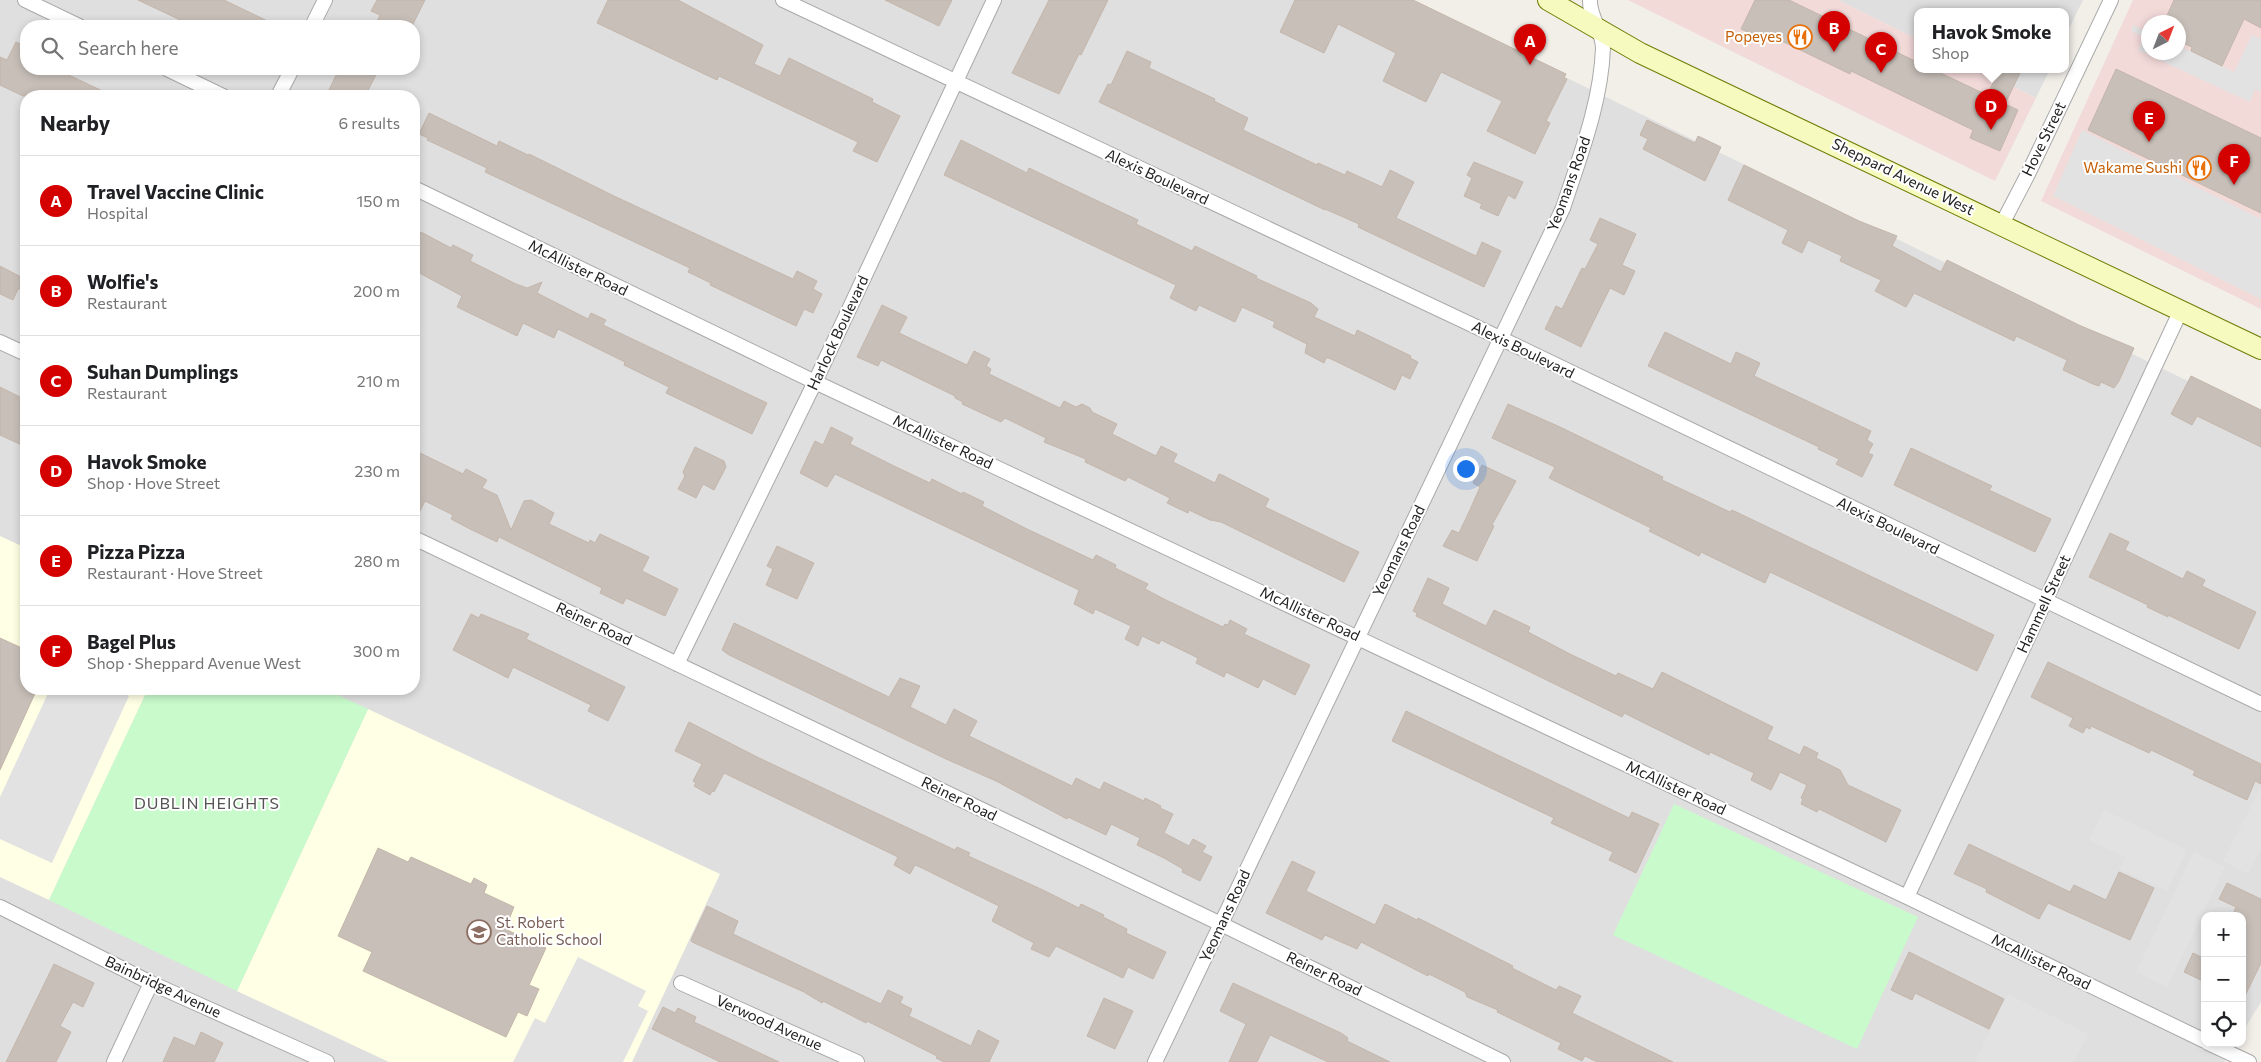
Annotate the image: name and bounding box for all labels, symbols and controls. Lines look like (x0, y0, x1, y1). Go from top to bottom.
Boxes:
popup (1914, 8, 2069, 73)
pin: B (1818, 11, 1850, 52)
north arrow (2141, 15, 2186, 60)
search box (20, 20, 420, 75)
text: Havok Smoke (1932, 20, 2051, 43)
pin: A (1514, 24, 1546, 65)
restaurant icon: Popeyes (1787, 24, 1813, 50)
place label: Popeyes (1725, 27, 1782, 45)
pin: C (1865, 32, 1897, 73)
icon: search (38, 34, 66, 62)
text: Search here (78, 36, 178, 59)
text: Shop (1932, 43, 1969, 62)
pin: D (1975, 89, 2007, 130)
street label: Hove Street (2017, 98, 2069, 179)
pin: E (2133, 101, 2165, 142)
text: Nearby (40, 110, 110, 135)
text: 6 results (339, 113, 400, 132)
street label: Yeomans Road (1543, 134, 1594, 234)
street label: Sheppard Avenue West (1829, 134, 1978, 218)
street label: Alexis Boulevard (1103, 144, 1212, 208)
pin: F (2218, 144, 2250, 185)
restaurant icon: Wakame Sushi (2186, 155, 2212, 181)
place label: Wakame Sushi (2083, 158, 2182, 176)
text: Travel Vaccine Clinic (87, 180, 264, 203)
text: A (50, 191, 62, 210)
text: 150 m (357, 191, 400, 210)
text: Hospital (87, 203, 148, 222)
street label: McAllister Road (526, 235, 631, 299)
text: Wolfie's (87, 270, 158, 293)
street label: Harlock Boulevard (803, 272, 872, 393)
text: B (51, 281, 61, 300)
text: 200 m (353, 281, 400, 300)
text: Restaurant (87, 293, 167, 312)
street label: Alexis Boulevard (1469, 316, 1578, 382)
text: Suhan Dumplings (87, 360, 238, 383)
text: C (51, 371, 61, 390)
text: 210 m (357, 371, 400, 390)
text: Restaurant (87, 383, 167, 402)
street label: McAllister Road (891, 410, 996, 472)
text: Havok Smoke (87, 450, 207, 473)
your location (1453, 456, 1479, 482)
text: D (50, 461, 62, 480)
text: 230 m (355, 461, 400, 480)
text: Shop · Hove Street (87, 473, 220, 492)
street label: Alexis Boulevard (1834, 492, 1943, 558)
street label: Yeomans Road (1368, 502, 1428, 599)
text: Pizza Pizza (87, 540, 185, 563)
text: E (51, 551, 61, 570)
text: 280 m (354, 551, 400, 570)
street label: Hammell Street (2013, 552, 2074, 655)
text: Restaurant · Hove Street (87, 563, 263, 582)
street label: McAllister Road (1258, 582, 1363, 644)
street label: Reiner Road (554, 598, 635, 649)
text: Bagel Plus (87, 630, 176, 653)
text: F (51, 641, 61, 660)
text: 300 m (353, 641, 400, 660)
text: Shop · Sheppard Avenue West (87, 653, 301, 672)
street label: McAllister Road (1624, 756, 1729, 818)
street label: Reiner Road (919, 772, 1000, 824)
district label: DUBLIN HEIGHTS (134, 793, 280, 812)
street label: Yeomans Road (1195, 867, 1253, 964)
map controls (2201, 912, 2246, 1047)
button: + (2201, 912, 2246, 957)
place label: St. Robert Catholic School (496, 913, 602, 948)
school or university icon: St. Robert Catholic School (466, 919, 492, 945)
street label: McAllister Road (1989, 929, 2094, 993)
street label: Reiner Road (1284, 947, 1365, 999)
street label: Bainbridge Avenue (102, 951, 224, 1021)
button: − (2201, 957, 2246, 1002)
street label: Verwood Avenue (714, 991, 825, 1054)
button: locate (2201, 1002, 2246, 1047)

